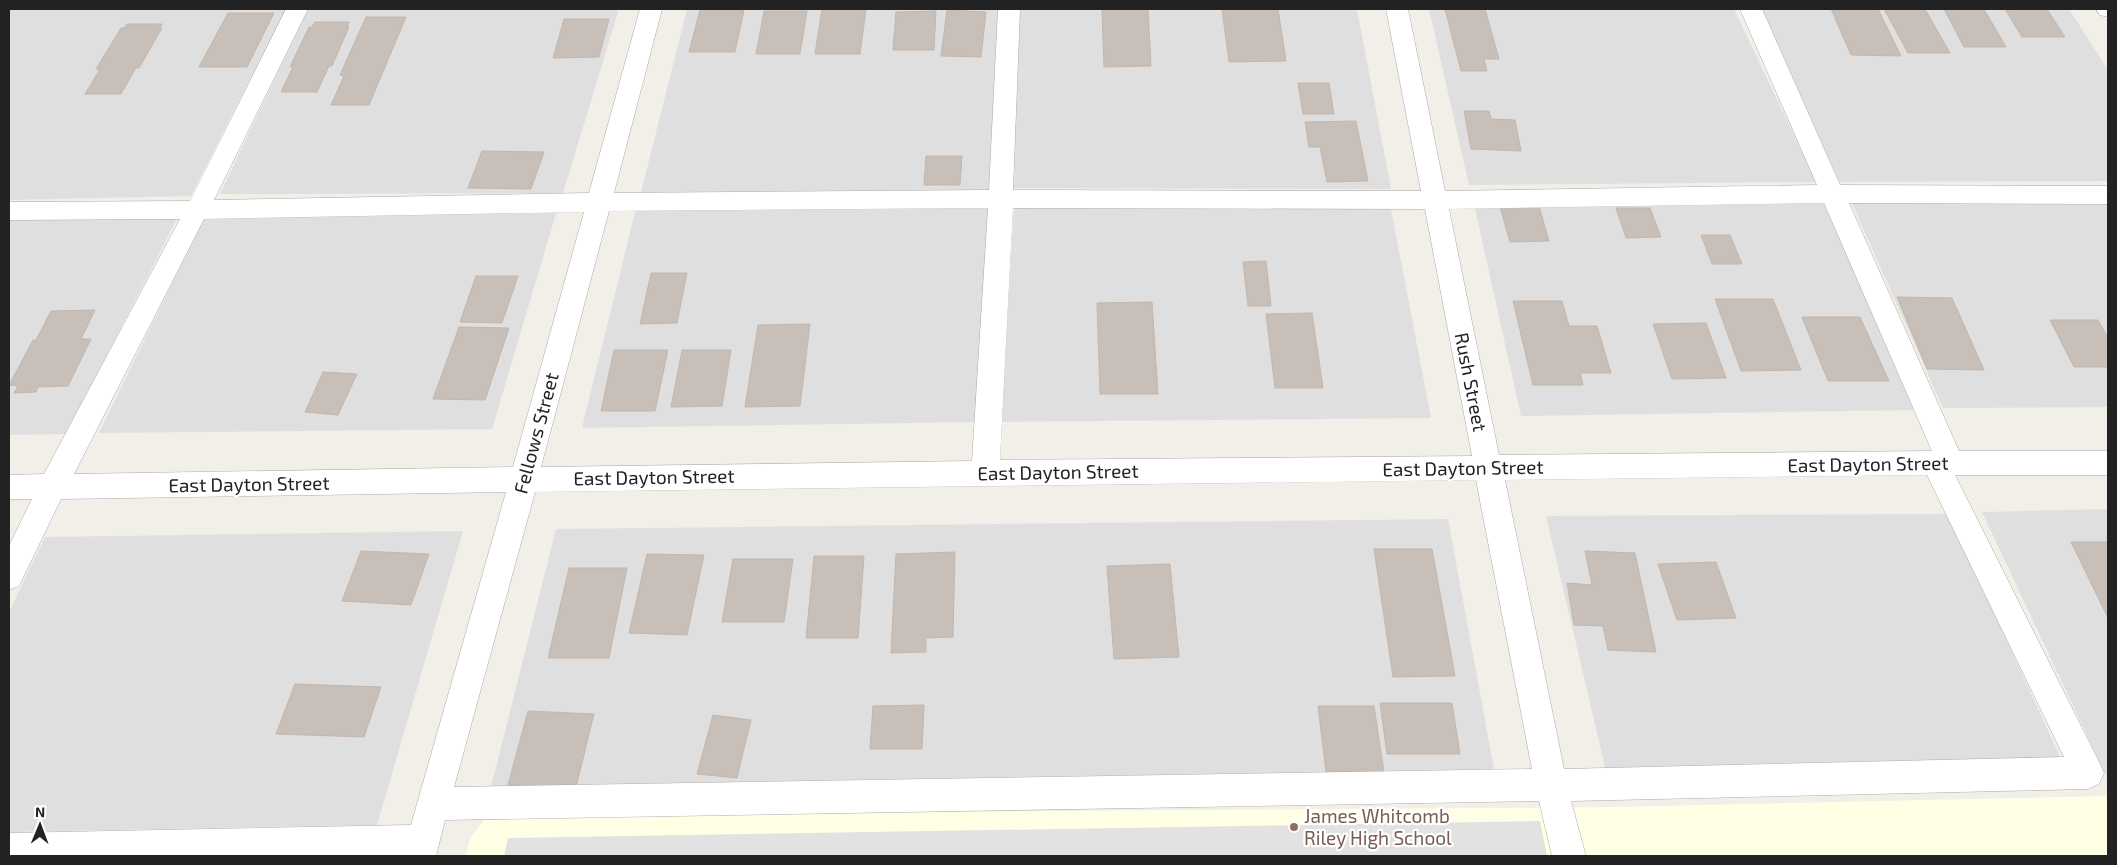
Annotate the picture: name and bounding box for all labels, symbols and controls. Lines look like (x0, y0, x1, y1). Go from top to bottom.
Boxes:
street label: Rush Street (1451, 330, 1492, 433)
street label: Fellows Street (508, 370, 563, 496)
street label: East Dayton Street (1787, 451, 1949, 476)
street label: East Dayton Street (1382, 455, 1544, 480)
street label: East Dayton Street (977, 459, 1139, 484)
street label: East Dayton Street (573, 464, 735, 489)
street label: East Dayton Street (168, 471, 330, 496)
north arrow (15, 800, 65, 850)
text: N (35, 803, 45, 820)
place label: James Whitcomb Riley High School (1304, 804, 1452, 849)
marker: James Whitcomb Riley High School (1288, 821, 1300, 833)

